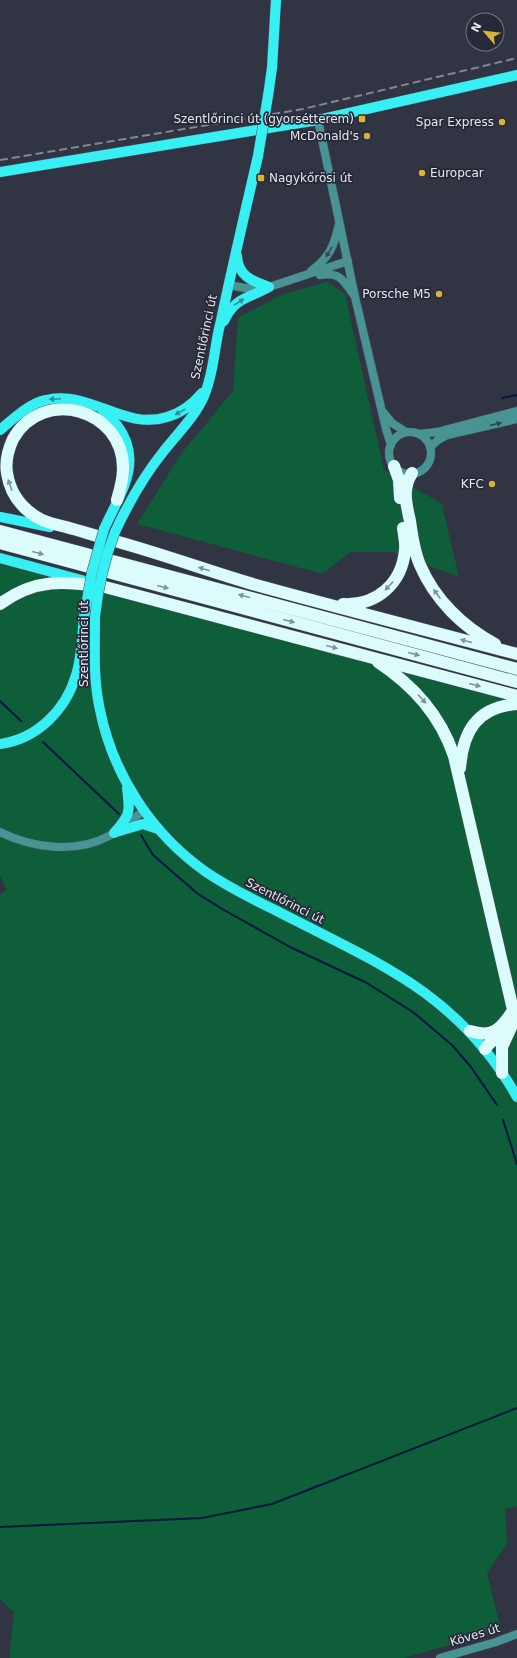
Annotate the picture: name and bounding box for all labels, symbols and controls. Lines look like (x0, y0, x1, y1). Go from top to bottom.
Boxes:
north arrow (465, 12, 505, 52)
text: N (469, 20, 485, 35)
place label: Szentlőrinci út (gyorsétterem) (173, 112, 354, 126)
marker: Szentlőrinci út (gyorsétterem) (357, 114, 367, 124)
place label: Spar Express (416, 115, 494, 129)
marker: Spar Express (497, 117, 507, 127)
place label: McDonald's (290, 129, 359, 143)
marker: McDonald's (362, 131, 372, 141)
place label: Europcar (430, 166, 484, 180)
marker: Europcar (417, 168, 427, 178)
place label: Nagykőrösi út (269, 171, 352, 185)
marker: Nagykőrösi út (256, 173, 266, 183)
one-way arrow (325, 247, 333, 258)
place label: Porsche M5 (362, 287, 431, 301)
marker: Porsche M5 (434, 289, 444, 299)
street label: Szentlőrinci út (188, 293, 220, 381)
one-way arrow (233, 298, 245, 305)
one-way arrow (48, 396, 61, 402)
one-way arrow (174, 408, 186, 415)
one-way arrow (489, 420, 502, 426)
place label: KFC (461, 477, 484, 491)
one-way arrow (7, 479, 13, 491)
marker: KFC (487, 479, 497, 489)
one-way arrow (32, 551, 44, 557)
one-way arrow (198, 566, 210, 572)
one-way arrow (384, 581, 394, 591)
one-way arrow (158, 584, 170, 590)
one-way arrow (433, 589, 441, 600)
one-way arrow (238, 593, 250, 599)
street label: Szentlőrinci út (77, 601, 91, 687)
one-way arrow (283, 618, 295, 624)
one-way arrow (460, 638, 472, 644)
one-way arrow (326, 644, 338, 650)
one-way arrow (408, 652, 421, 658)
one-way arrow (469, 682, 481, 688)
one-way arrow (417, 694, 426, 704)
street label: Szentlőrinci út (243, 875, 327, 927)
street label: Köves út (448, 1621, 502, 1649)

